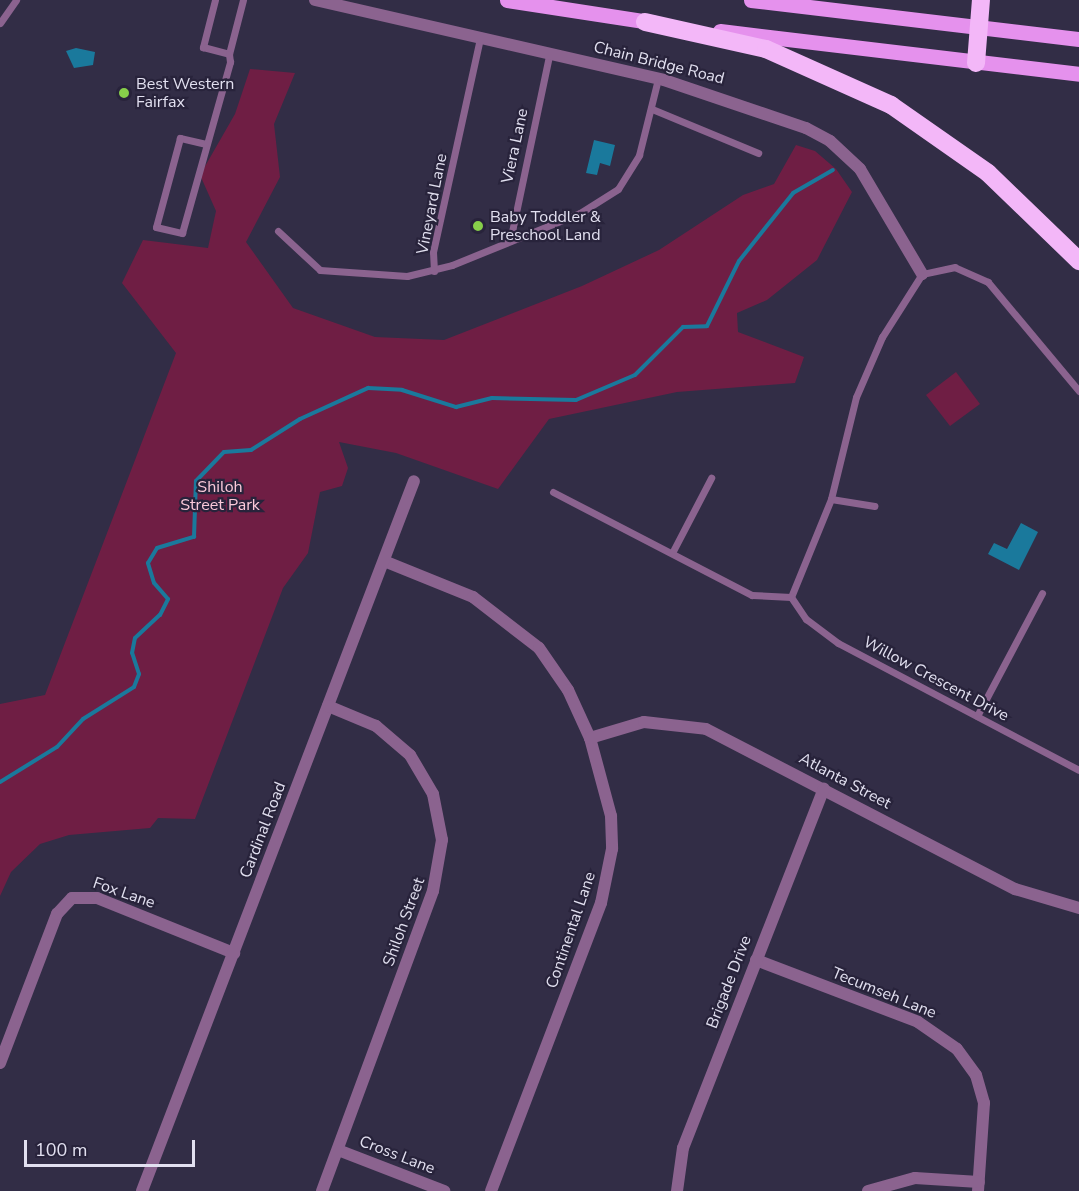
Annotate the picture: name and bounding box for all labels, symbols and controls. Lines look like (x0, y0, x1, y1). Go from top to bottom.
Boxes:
street label: Chain Bridge Road (592, 37, 726, 89)
place label: Best Western Fairfax (136, 74, 234, 112)
marker: Best Western Fairfax (117, 86, 131, 100)
street label: Viera Lane (498, 107, 532, 185)
street label: Vineyard Lane (413, 152, 451, 256)
place label: Baby Toddler & Preschool Land (490, 207, 601, 245)
marker: Baby Toddler & Preschool Land (471, 219, 485, 233)
park label: Shiloh Street Park (180, 477, 260, 515)
street label: Willow Crescent Drive (860, 632, 1012, 726)
street label: Atlanta Street (796, 749, 894, 813)
street label: Cardinal Road (236, 779, 290, 881)
street label: Continental Lane (542, 869, 600, 991)
street label: Fox Lane (90, 873, 158, 913)
street label: Shiloh Street (379, 875, 429, 969)
street label: Brigade Drive (702, 933, 756, 1031)
street label: Tecumseh Lane (829, 963, 939, 1023)
scale bar (27, 1128, 198, 1166)
street label: Cross Lane (356, 1132, 438, 1178)
text: 100 m (35, 1138, 87, 1162)

